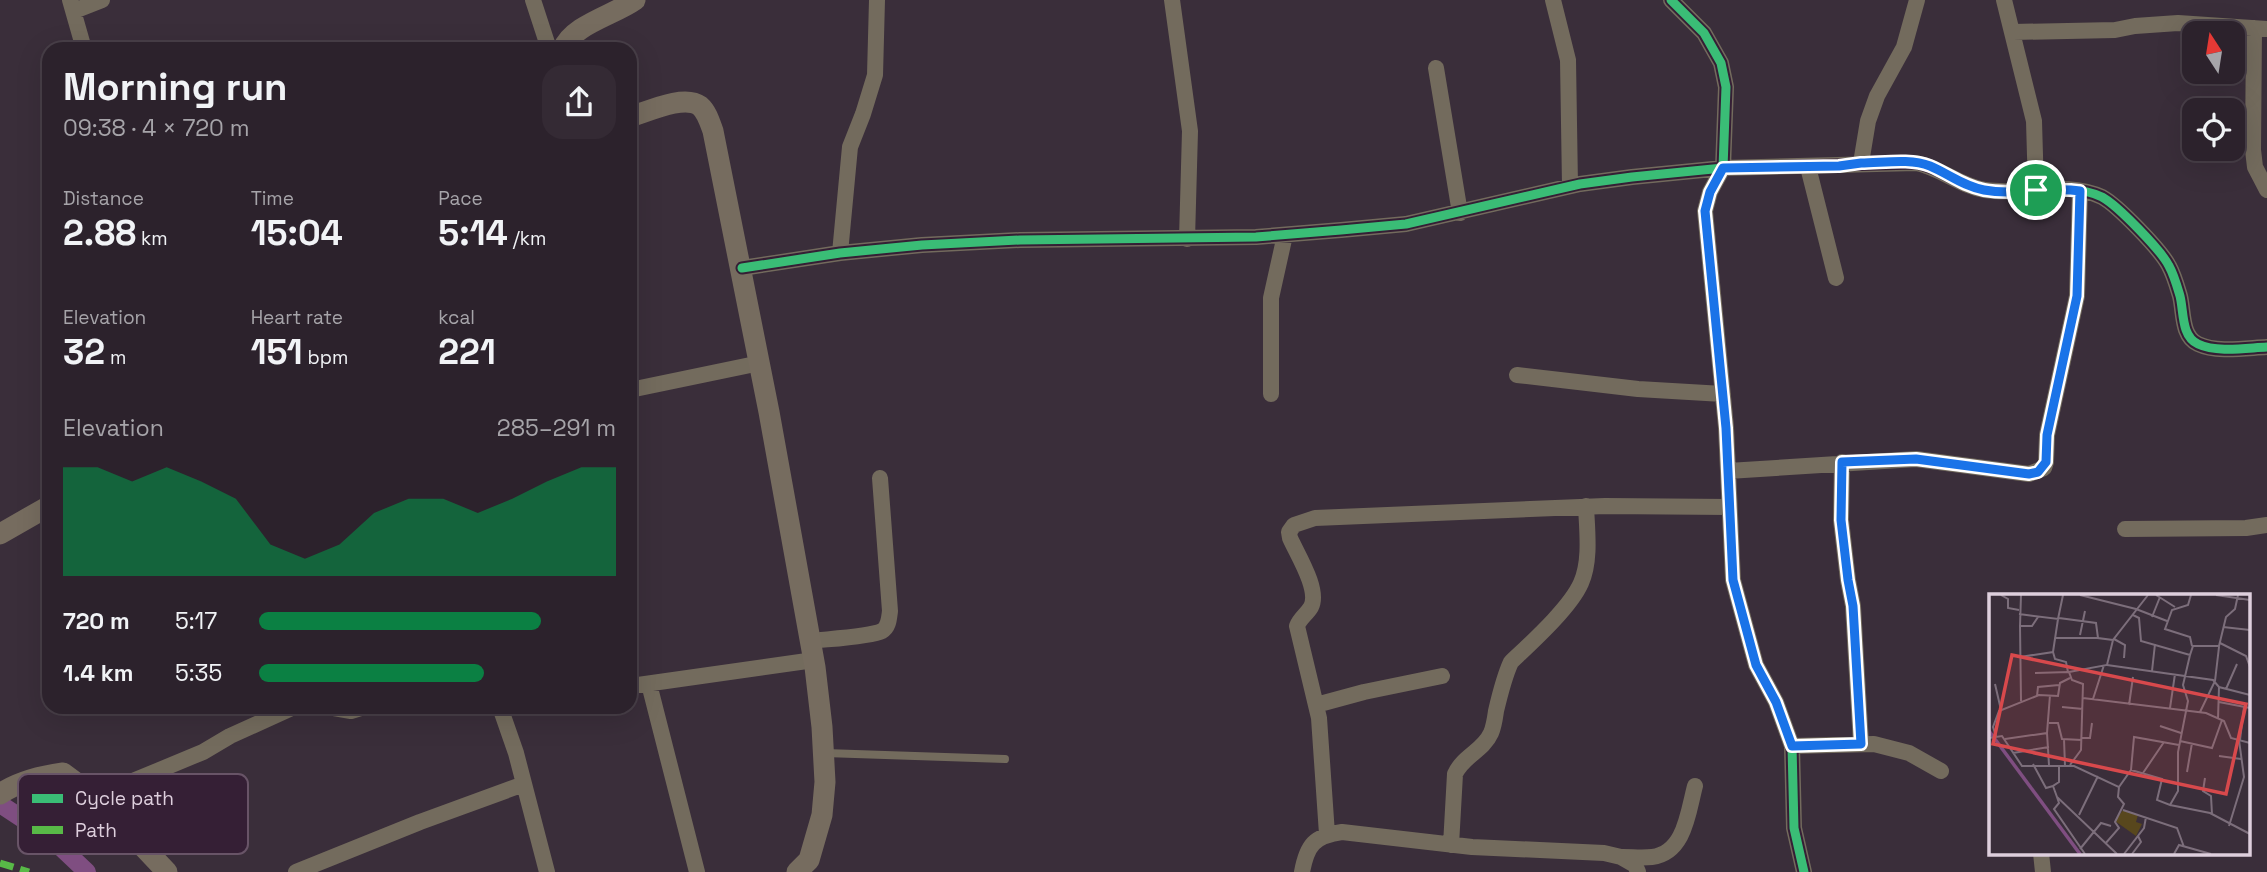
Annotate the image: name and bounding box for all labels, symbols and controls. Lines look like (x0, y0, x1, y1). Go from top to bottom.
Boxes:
north arrow (2182, 21, 2245, 84)
map controls (2182, 21, 2245, 161)
text: Morning run (63, 63, 288, 111)
button: share (542, 65, 616, 139)
button: locate (2182, 98, 2245, 161)
text: 09:38 · 4 × 720 m (63, 113, 250, 143)
pin (2006, 160, 2066, 220)
icon: arrive (2017, 171, 2055, 209)
text: Distance (63, 186, 144, 211)
text: Time (251, 186, 294, 211)
text: Pace (438, 186, 483, 211)
text: 2.88 (63, 211, 136, 255)
text: 15:04 (251, 211, 343, 255)
text: 5:14 (438, 211, 508, 255)
text: km (136, 226, 168, 251)
text: /km (508, 226, 546, 251)
text: Elevation (63, 305, 146, 330)
text: Heart rate (251, 305, 343, 330)
text: kcal (438, 305, 475, 330)
text: 32 (63, 330, 105, 374)
text: 151 (251, 330, 303, 374)
text: 221 (438, 330, 496, 374)
text: m (105, 345, 126, 370)
text: bpm (303, 345, 348, 370)
text: Elevation (63, 413, 164, 443)
text: 285–291 m (497, 413, 616, 443)
inset map (1989, 594, 2250, 854)
text: 720 m (63, 606, 130, 636)
text: 5:17 (175, 606, 217, 636)
text: 1.4 km (63, 658, 133, 688)
text: 5:35 (175, 658, 222, 688)
legend (18, 774, 248, 854)
text: Cycle path (75, 786, 174, 811)
text: Path (75, 818, 117, 843)

